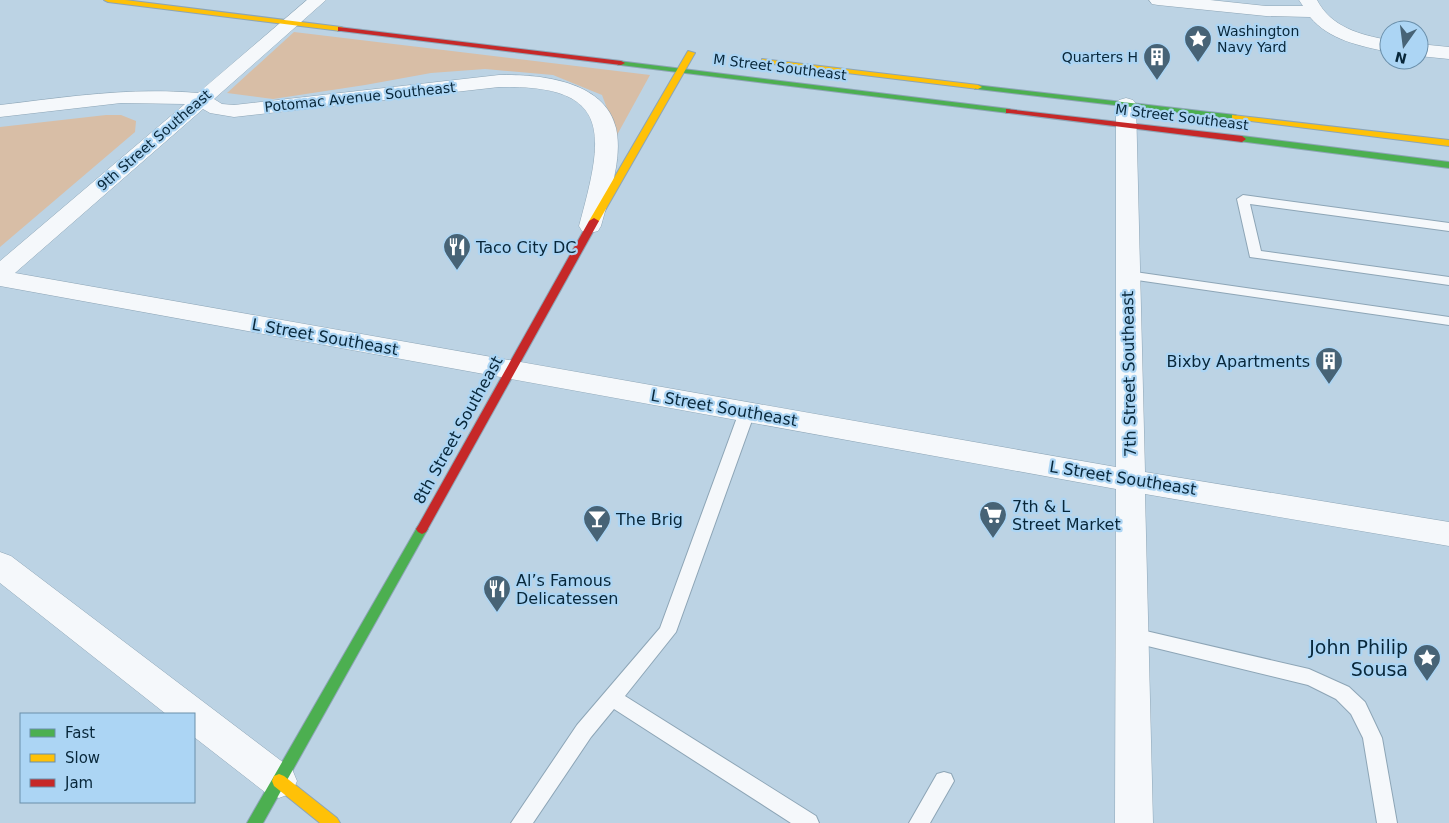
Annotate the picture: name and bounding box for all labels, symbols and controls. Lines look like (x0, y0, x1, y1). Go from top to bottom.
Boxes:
north arrow (1379, 20, 1429, 70)
place label: Washington Navy Yard (1217, 23, 1299, 55)
place icon: Washington Navy Yard (1183, 24, 1213, 63)
building icon: Quarters H (1142, 42, 1172, 81)
text: N (1393, 48, 1408, 67)
place label: Quarters H (1062, 49, 1138, 65)
street label: M Street Southeast (712, 51, 848, 83)
street label: Potomac Avenue Southeast (264, 79, 457, 115)
street label: 9th Street Southeast (94, 86, 214, 194)
street label: M Street Southeast (1114, 101, 1250, 133)
restaurant icon: Taco City DC (442, 232, 472, 271)
place label: Taco City DC (475, 238, 577, 257)
street label: 7th Street Southeast (1118, 291, 1140, 457)
street label: L Street Southeast (250, 315, 400, 359)
building icon: Bixby Apartments (1314, 346, 1344, 385)
place label: Bixby Apartments (1166, 352, 1310, 371)
street label: 8th Street Southeast (409, 353, 507, 507)
street label: L Street Southeast (649, 386, 799, 430)
street label: L Street Southeast (1048, 457, 1198, 499)
place label: 7th & L Street Market (1012, 497, 1121, 534)
supermarket icon: 7th & L Street Market (978, 500, 1008, 539)
bar icon: The Brig (582, 504, 612, 543)
place label: The Brig (615, 510, 683, 529)
place label: Al’s Famous Delicatessen (516, 571, 618, 608)
restaurant icon: Al’s Famous Delicatessen (482, 574, 512, 613)
place label: John Philip Sousa (1308, 636, 1408, 680)
place icon: John Philip Sousa (1412, 643, 1442, 682)
legend (20, 713, 195, 803)
text: Fast (65, 724, 95, 742)
text: Slow (65, 749, 100, 767)
text: Jam (64, 774, 93, 792)

